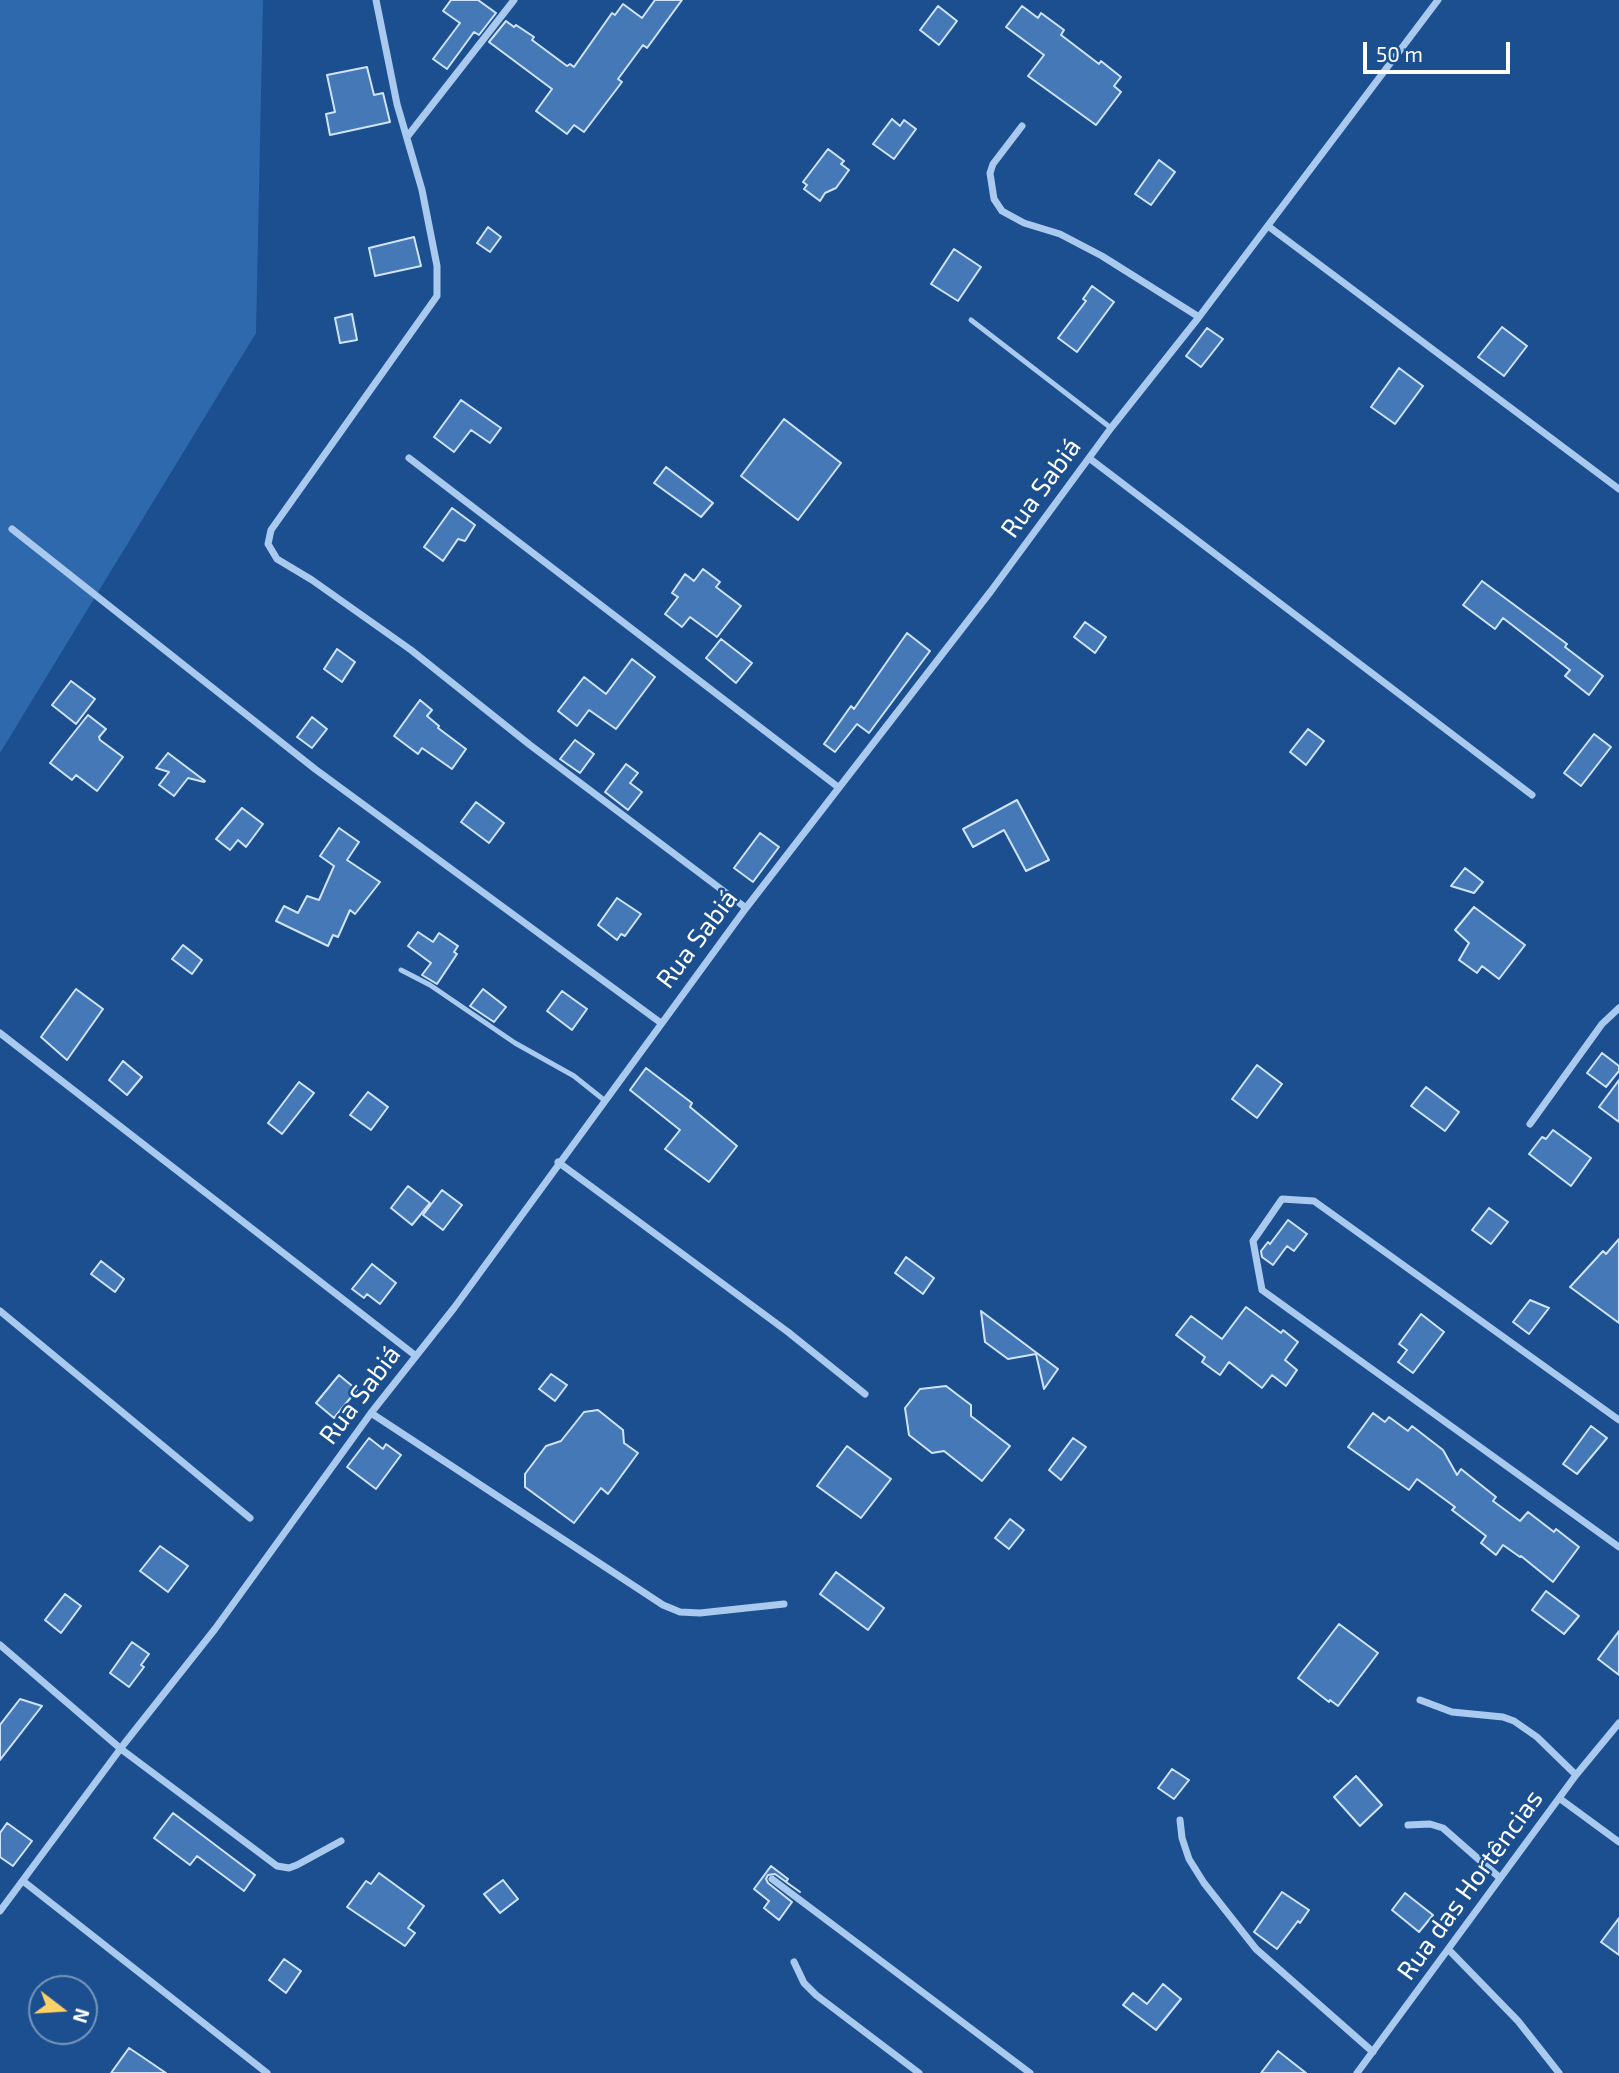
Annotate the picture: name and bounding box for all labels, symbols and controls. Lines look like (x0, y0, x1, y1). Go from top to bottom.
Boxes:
scale bar (1367, 28, 1514, 72)
text: 50 m (1376, 41, 1423, 66)
street label: Rua Sabiá (994, 432, 1088, 544)
street label: Rua Sabiá (650, 884, 744, 994)
street label: Rua Sabiá (313, 1340, 407, 1450)
street label: Rua das Hortências (1391, 1784, 1549, 1986)
north arrow (28, 1975, 98, 2045)
text: N (69, 2006, 95, 2026)

